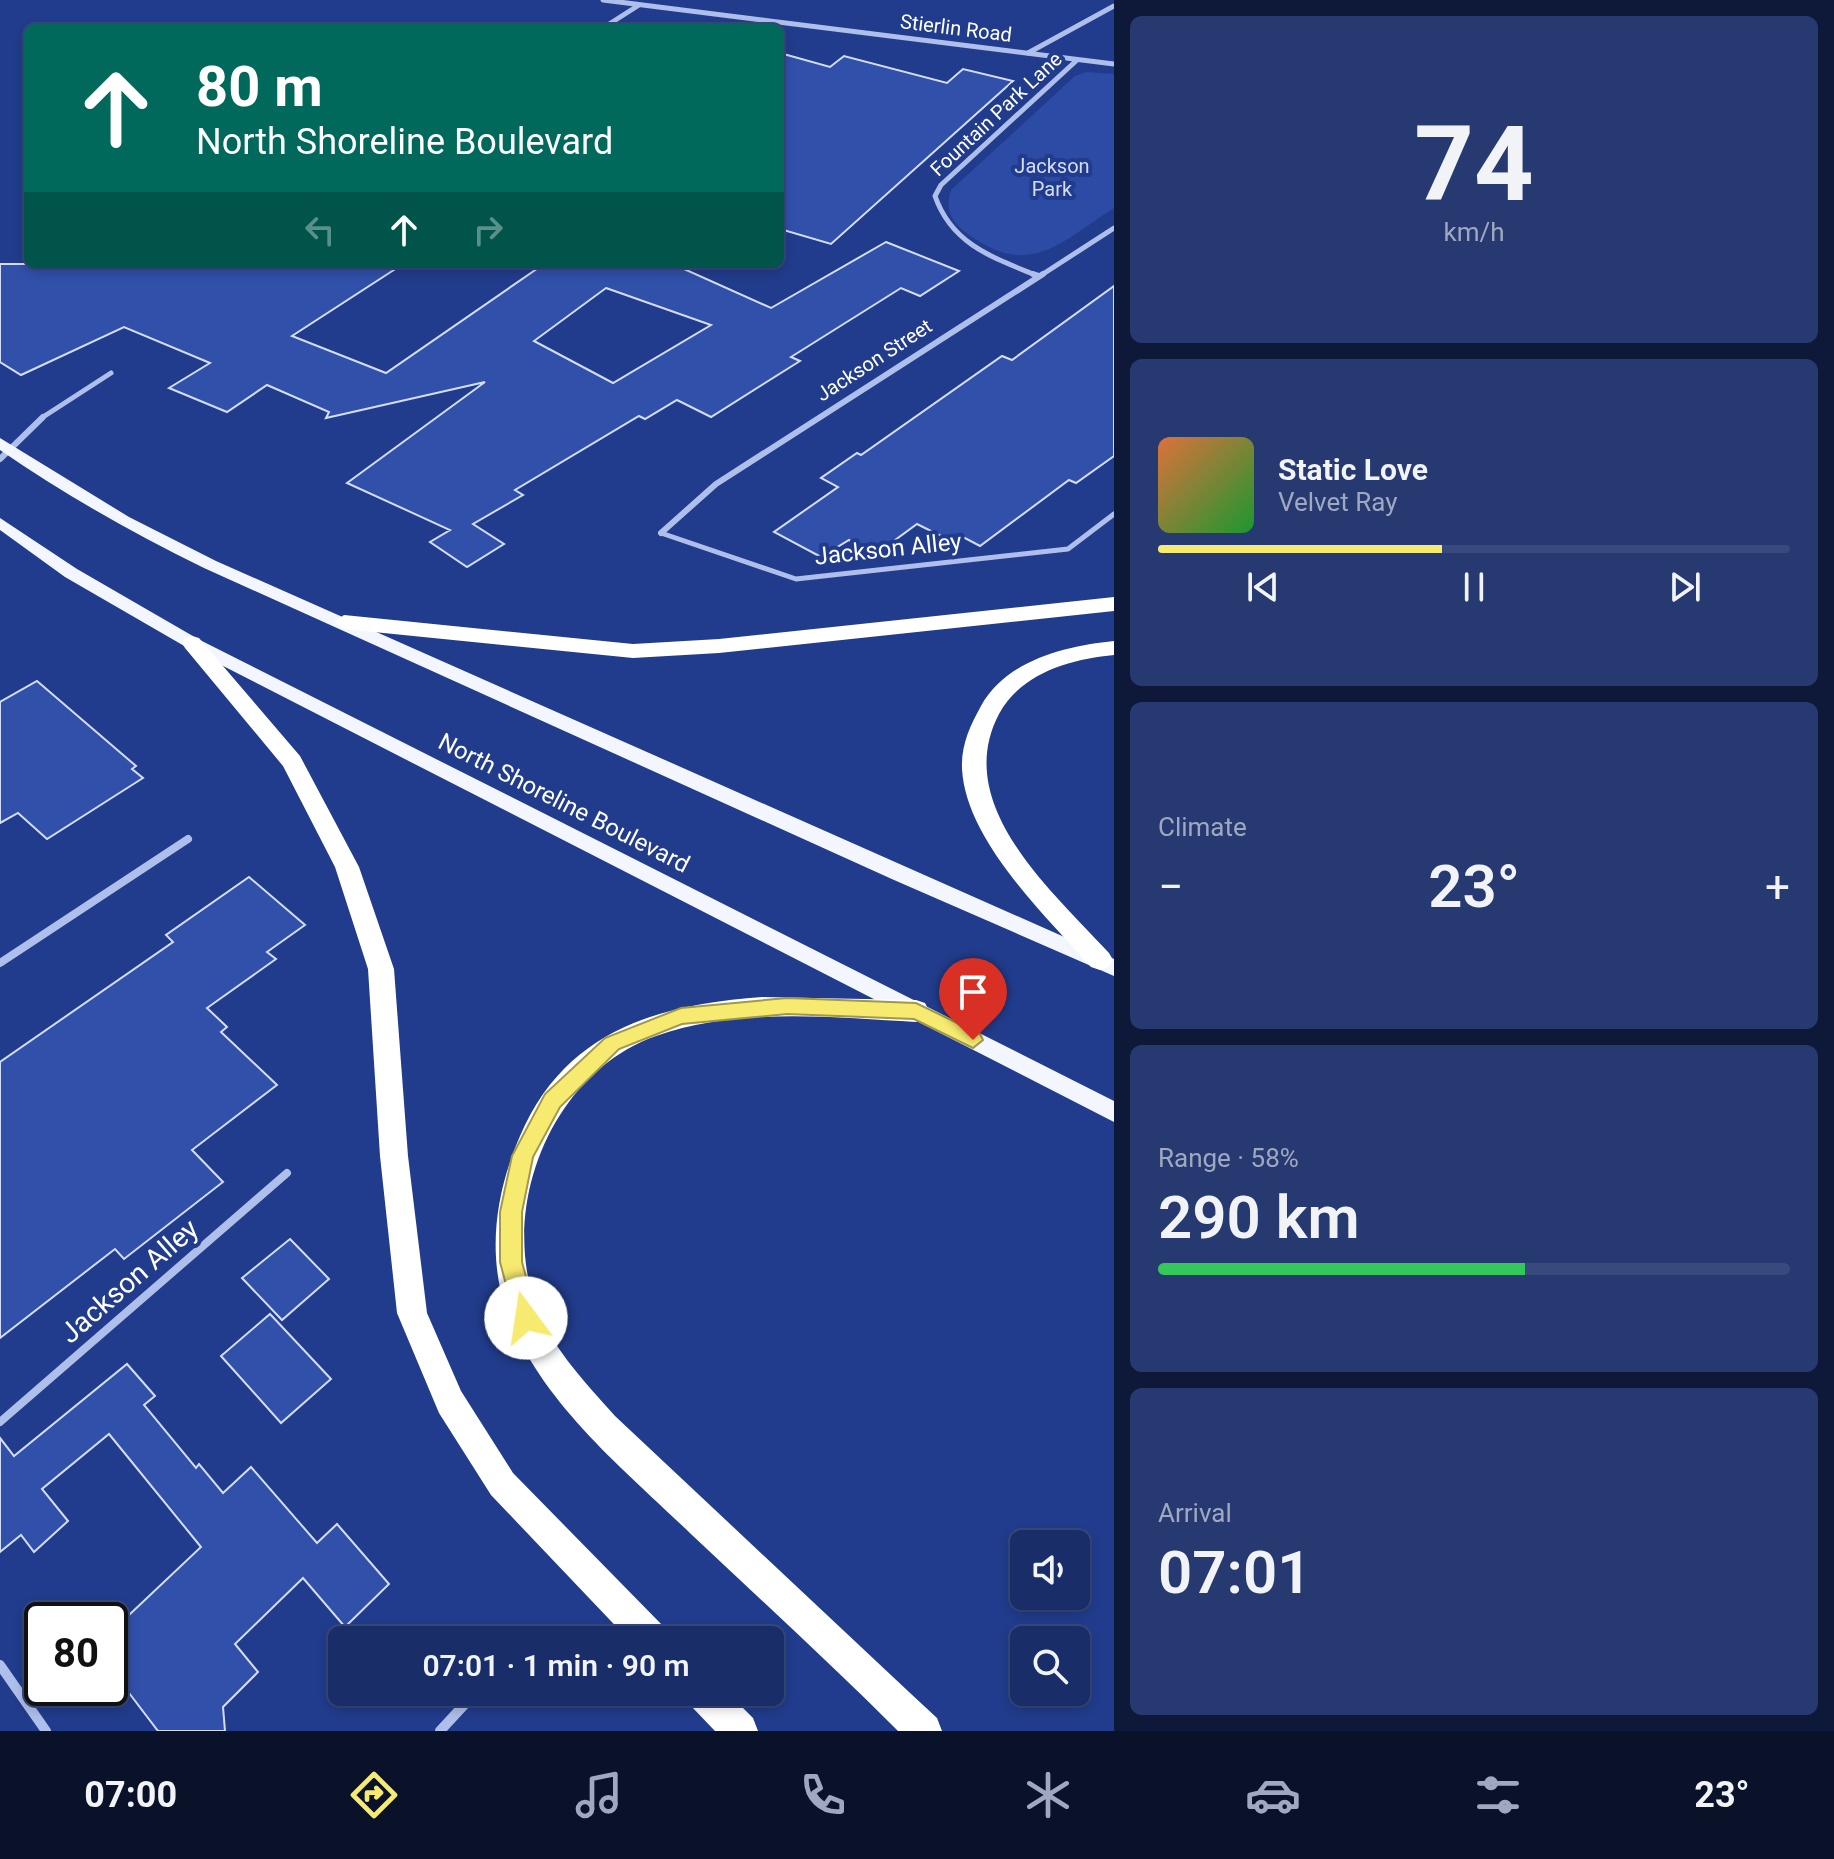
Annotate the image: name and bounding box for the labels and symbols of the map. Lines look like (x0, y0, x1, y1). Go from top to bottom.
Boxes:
street label: Stierlin Road (899, 9, 1013, 47)
street label: Fountain Park Lane (925, 47, 1067, 181)
park label: Jackson Park (1014, 154, 1090, 201)
street label: Jackson Street (812, 314, 936, 406)
street label: Jackson Alley (813, 527, 963, 571)
street label: North Shoreline Boulevard (434, 727, 694, 879)
pin (939, 958, 1007, 1040)
street label: Jackson Alley (53, 1212, 205, 1350)
position arrow (484, 1276, 568, 1360)
speed limit sign: 80 (24, 1602, 128, 1706)

